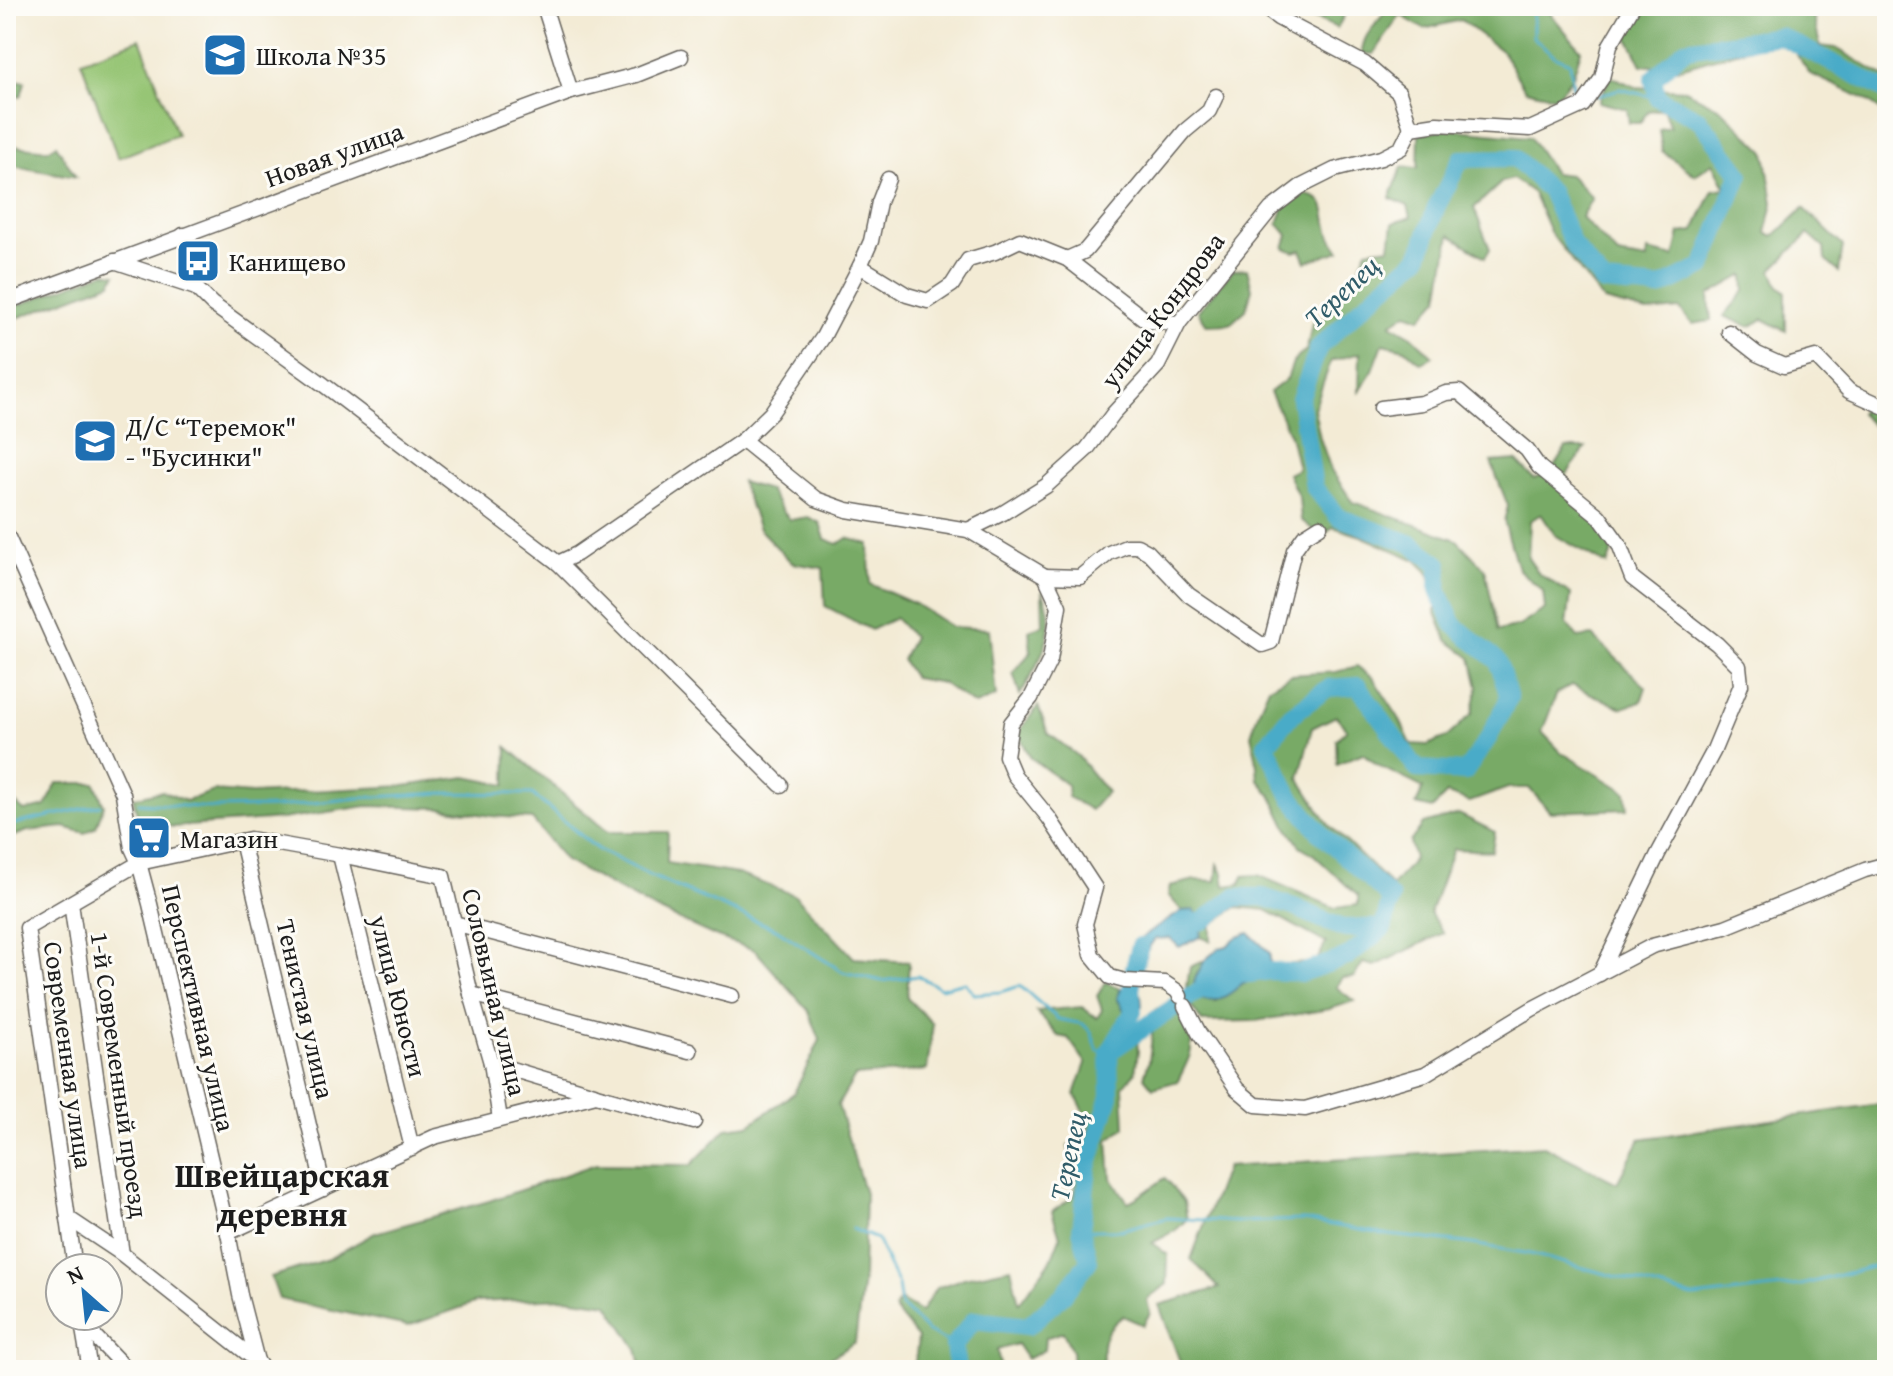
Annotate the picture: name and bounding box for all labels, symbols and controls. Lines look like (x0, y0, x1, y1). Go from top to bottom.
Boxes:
school or university icon: Школа №35 (201, 31, 249, 79)
place label: Школа №35 (256, 36, 387, 75)
street label: Новая улица (259, 111, 409, 197)
street label: улица Кондрова (1090, 223, 1234, 397)
bus stop icon: Канищево (174, 237, 222, 285)
place label: Канищево (229, 242, 346, 281)
water label: Терепец (1294, 245, 1388, 337)
place label: Д/С “Теремок" - "Бусинки" (125, 407, 296, 476)
school or university icon: Д/С “Теремок" - "Бусинки" (71, 417, 119, 465)
supermarket icon: Магазин (125, 814, 173, 862)
place label: Магазин (180, 819, 278, 858)
street label: Перспективная улица (152, 881, 247, 1136)
street label: Соловьиная улица (452, 884, 538, 1100)
street label: улица Юности (360, 910, 438, 1081)
street label: Тенистая улица (266, 916, 346, 1103)
street label: 1-й Современный проезд (81, 929, 159, 1221)
street label: Современная улица (34, 939, 104, 1172)
water label: Терепец (1038, 1108, 1096, 1204)
district label: Швейцарская деревня (175, 1150, 389, 1238)
north arrow (44, 1252, 124, 1332)
text: N (61, 1256, 89, 1292)

